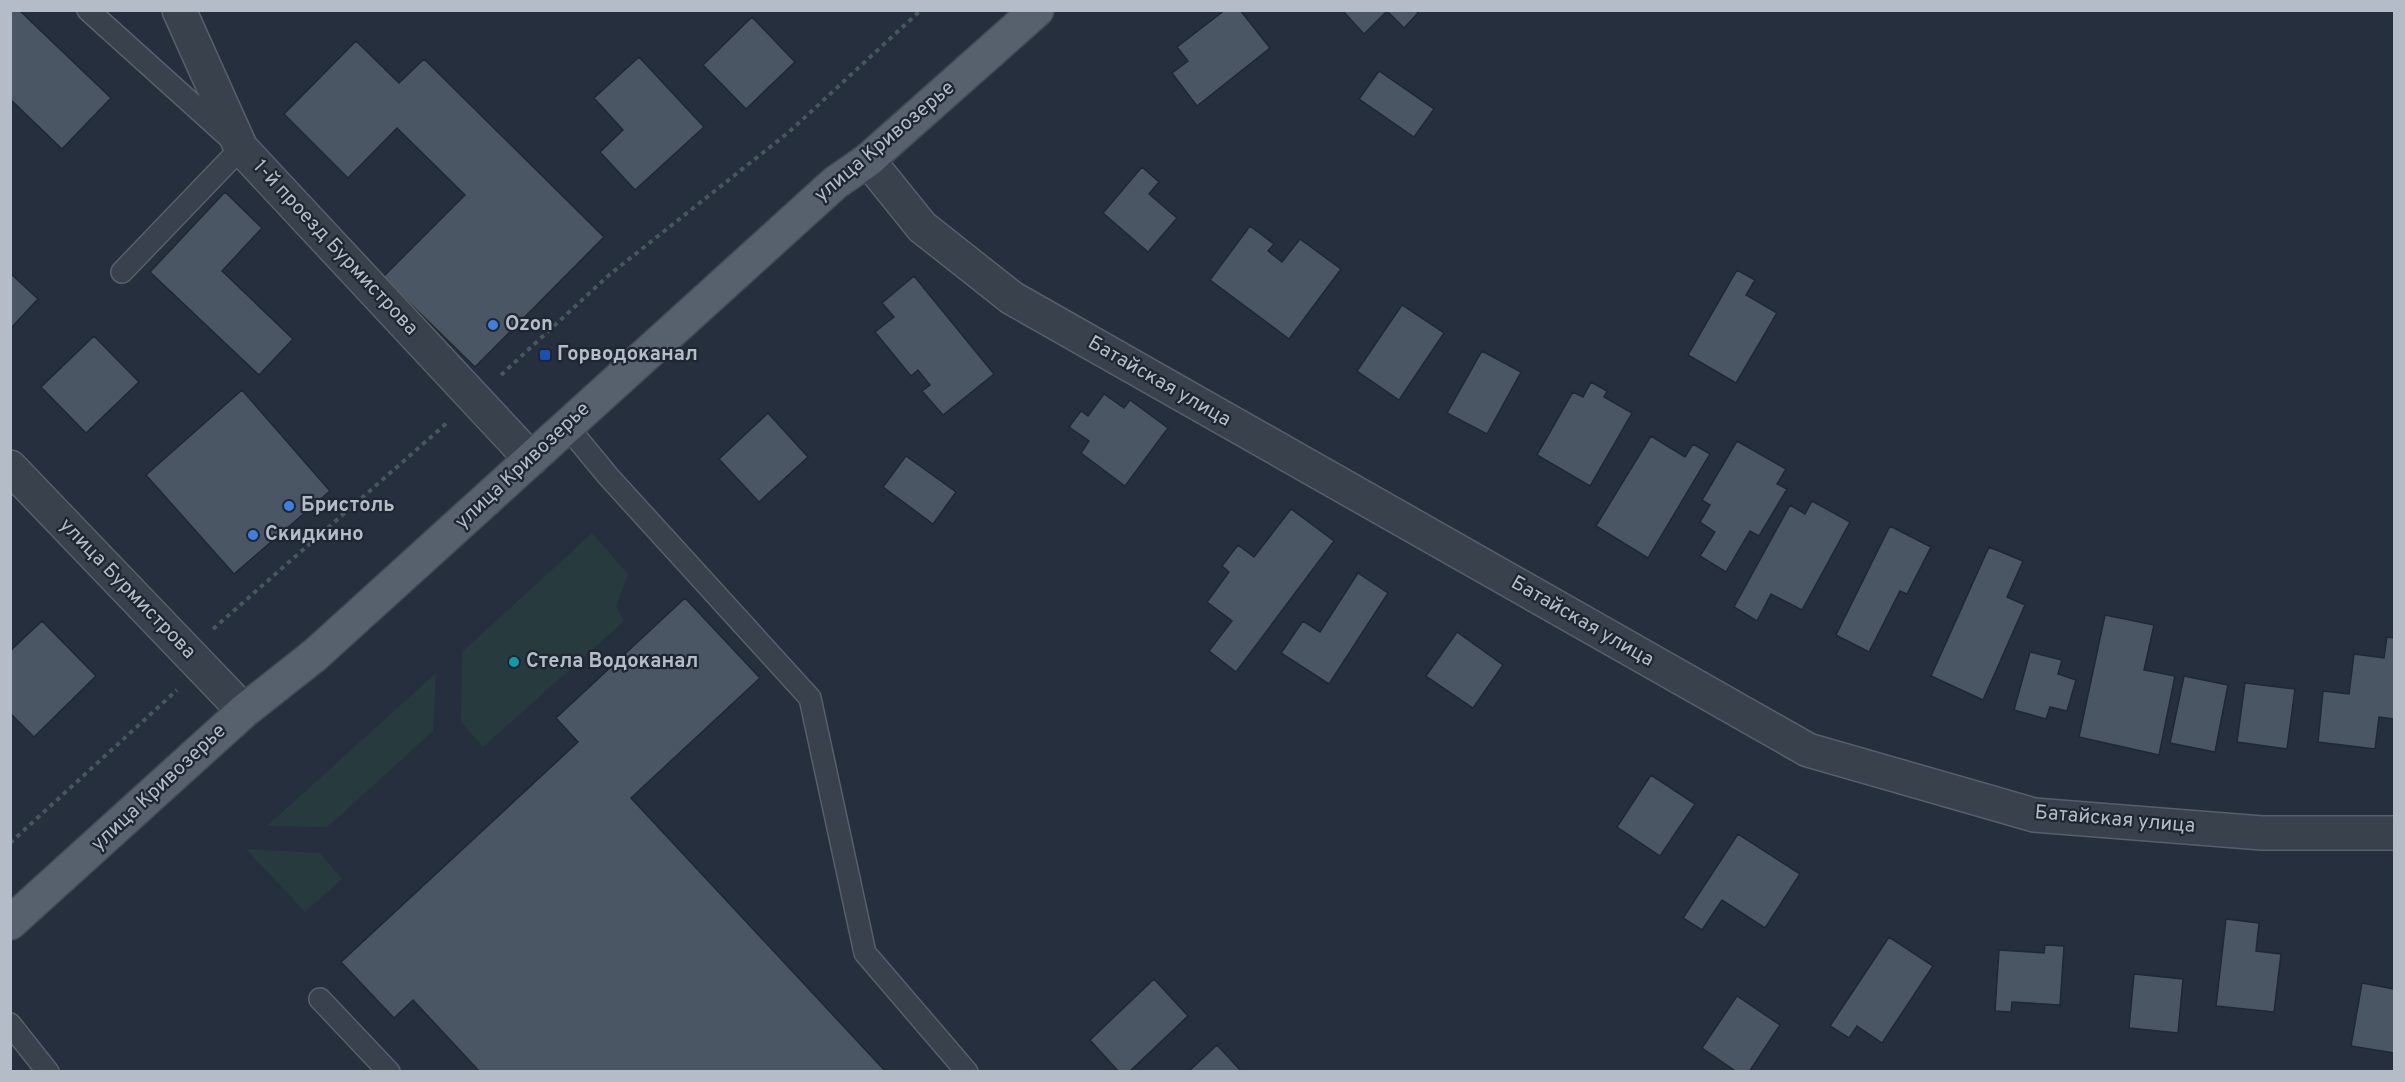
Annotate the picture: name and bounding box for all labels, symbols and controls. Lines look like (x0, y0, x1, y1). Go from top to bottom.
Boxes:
street label: улица Кривозерье (809, 76, 961, 208)
street label: 1-й проезд Бурмистрова (247, 155, 423, 341)
place label: Ozon (505, 312, 553, 338)
marker: Ozon (486, 318, 500, 332)
street label: Батайская улица (1083, 330, 1235, 434)
place label: Горводоканал (557, 342, 698, 368)
marker: Горводоканал (538, 348, 552, 362)
street label: улица Кривозерье (450, 397, 596, 535)
place label: Бристоль (301, 493, 395, 519)
marker: Бристоль (282, 499, 296, 513)
street label: улица Бурмистрова (53, 513, 201, 665)
place label: Скидкино (265, 522, 364, 548)
marker: Скидкино (246, 528, 260, 542)
street label: Батайская улица (1506, 570, 1658, 674)
place label: Стела Водоканал (526, 649, 698, 675)
marker: Стела Водоканал (507, 655, 521, 669)
street label: улица Кривозерье (86, 719, 232, 857)
street label: Батайская улица (2034, 800, 2196, 840)

